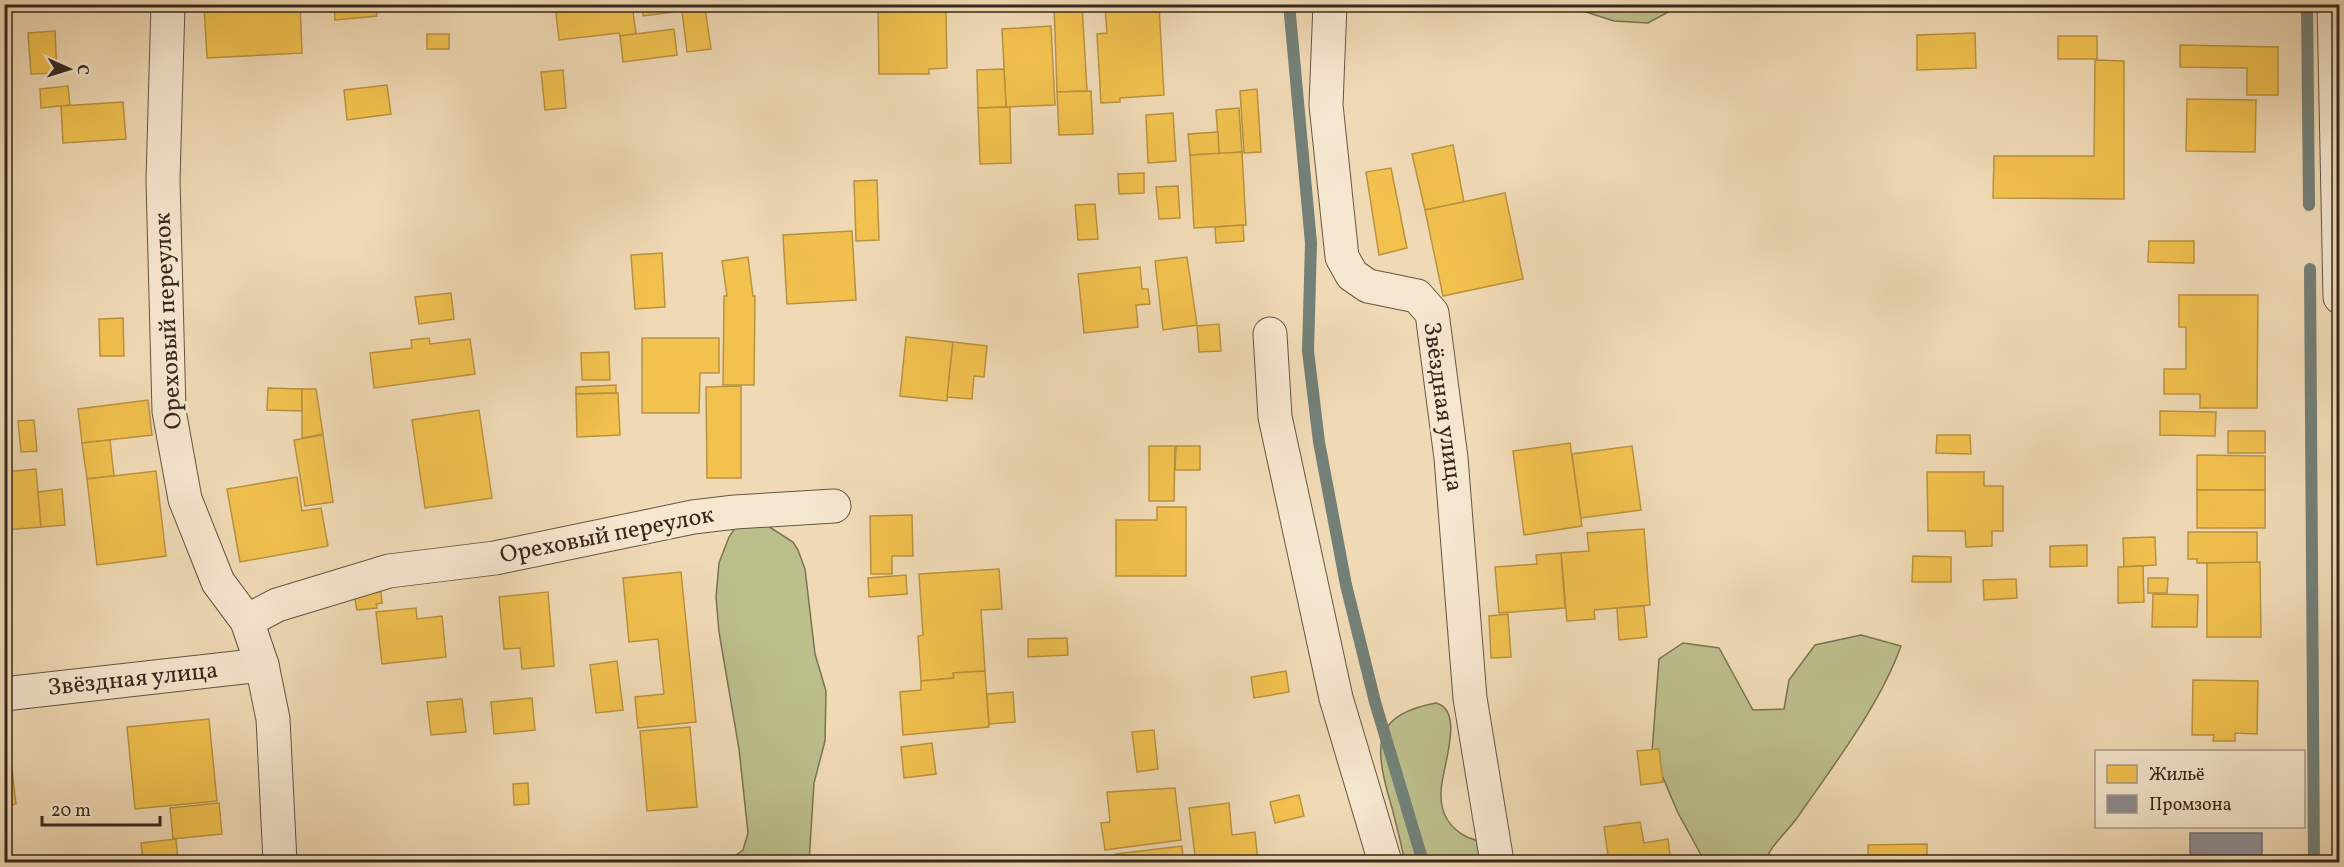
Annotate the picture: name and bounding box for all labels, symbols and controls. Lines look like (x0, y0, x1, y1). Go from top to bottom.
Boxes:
north arrow (39, 39, 99, 99)
text: С (71, 64, 93, 75)
street label: Ореховый переулок (146, 211, 192, 430)
street label: Звёздная улица (1413, 320, 1471, 494)
street label: Ореховый переулок (497, 499, 717, 573)
street label: Звёздная улица (46, 654, 220, 706)
legend (2095, 750, 2305, 828)
text: Жильё (2149, 763, 2205, 788)
scale bar (42, 789, 160, 827)
text: Промзона (2149, 793, 2232, 818)
text: 20 m (51, 799, 91, 824)

